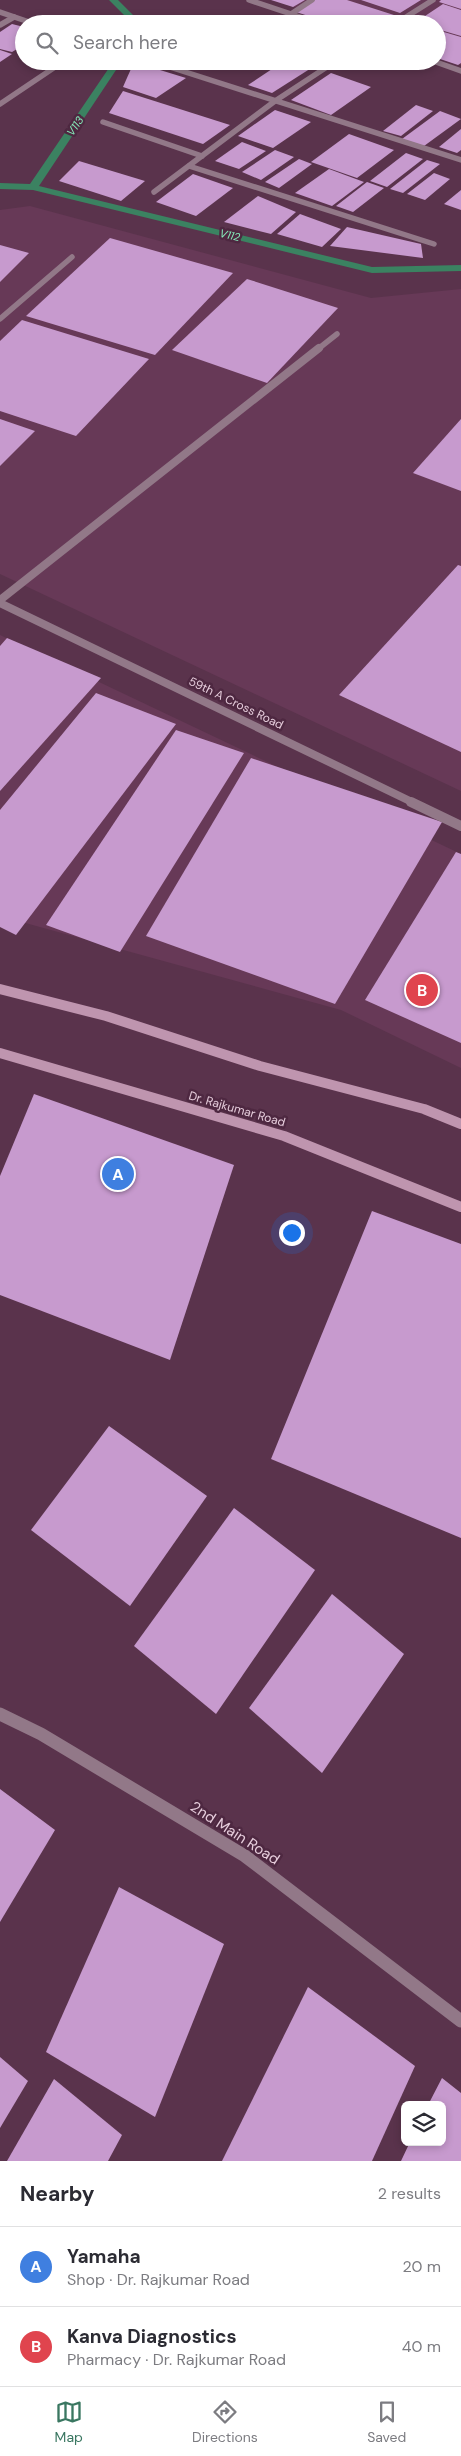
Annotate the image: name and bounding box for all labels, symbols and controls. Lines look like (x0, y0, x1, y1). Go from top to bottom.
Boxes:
search box (15, 15, 446, 70)
icon: search (33, 29, 61, 57)
text: Search here (73, 30, 178, 55)
water label: V113 (63, 113, 87, 139)
water label: V112 (218, 226, 242, 244)
street label: 59th A Cross Road (186, 673, 286, 733)
pin: B (406, 971, 438, 1009)
street label: Dr. Rajkumar Road (187, 1088, 287, 1130)
pin: A (102, 1155, 134, 1193)
your location (279, 1220, 305, 1246)
street label: 2nd Main Road (187, 1797, 283, 1869)
map controls (401, 2101, 446, 2146)
button: layers (401, 2101, 446, 2146)
text: Nearby (20, 2180, 94, 2208)
text: 2 results (378, 2183, 441, 2204)
text: Yamaha (67, 2244, 141, 2269)
text: A (30, 2256, 42, 2277)
text: 20 m (402, 2256, 441, 2277)
text: Shop · Dr. Rajkumar Road (67, 2269, 250, 2290)
text: Kanva Diagnostics (67, 2324, 237, 2349)
text: B (31, 2336, 41, 2357)
text: 40 m (402, 2336, 441, 2357)
text: Pharmacy · Dr. Rajkumar Road (67, 2349, 286, 2370)
tab: Map (55, 2398, 83, 2446)
tab: Directions (192, 2398, 258, 2446)
tab: Saved (367, 2398, 406, 2446)

